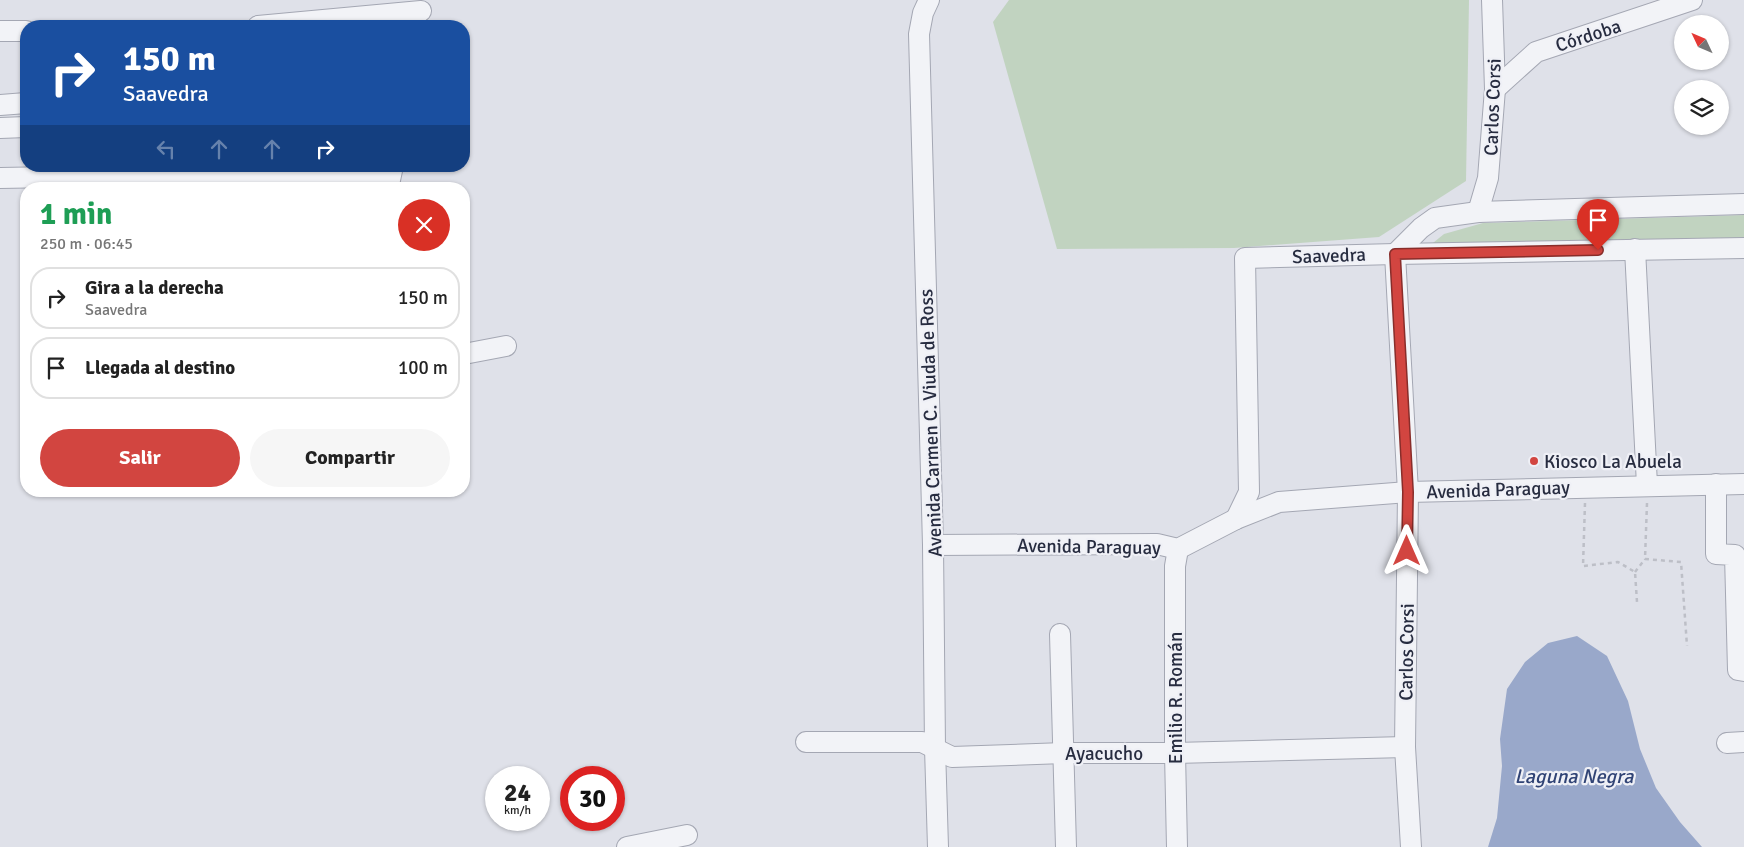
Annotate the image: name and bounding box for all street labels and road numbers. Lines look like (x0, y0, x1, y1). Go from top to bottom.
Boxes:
street label: Córdoba (1552, 14, 1624, 58)
street label: Carlos Corsi (1479, 58, 1507, 156)
street label: Saavedra (1292, 243, 1366, 269)
street label: Avenida Carmen C. Viuda de Ross (914, 289, 948, 557)
street label: Avenida Paraguay (1426, 475, 1570, 504)
street label: Avenida Paraguay (1017, 534, 1161, 560)
street label: Carlos Corsi (1394, 603, 1420, 701)
street label: Emilio R. Román (1164, 632, 1188, 764)
street label: Ayacucho (1065, 742, 1143, 766)

